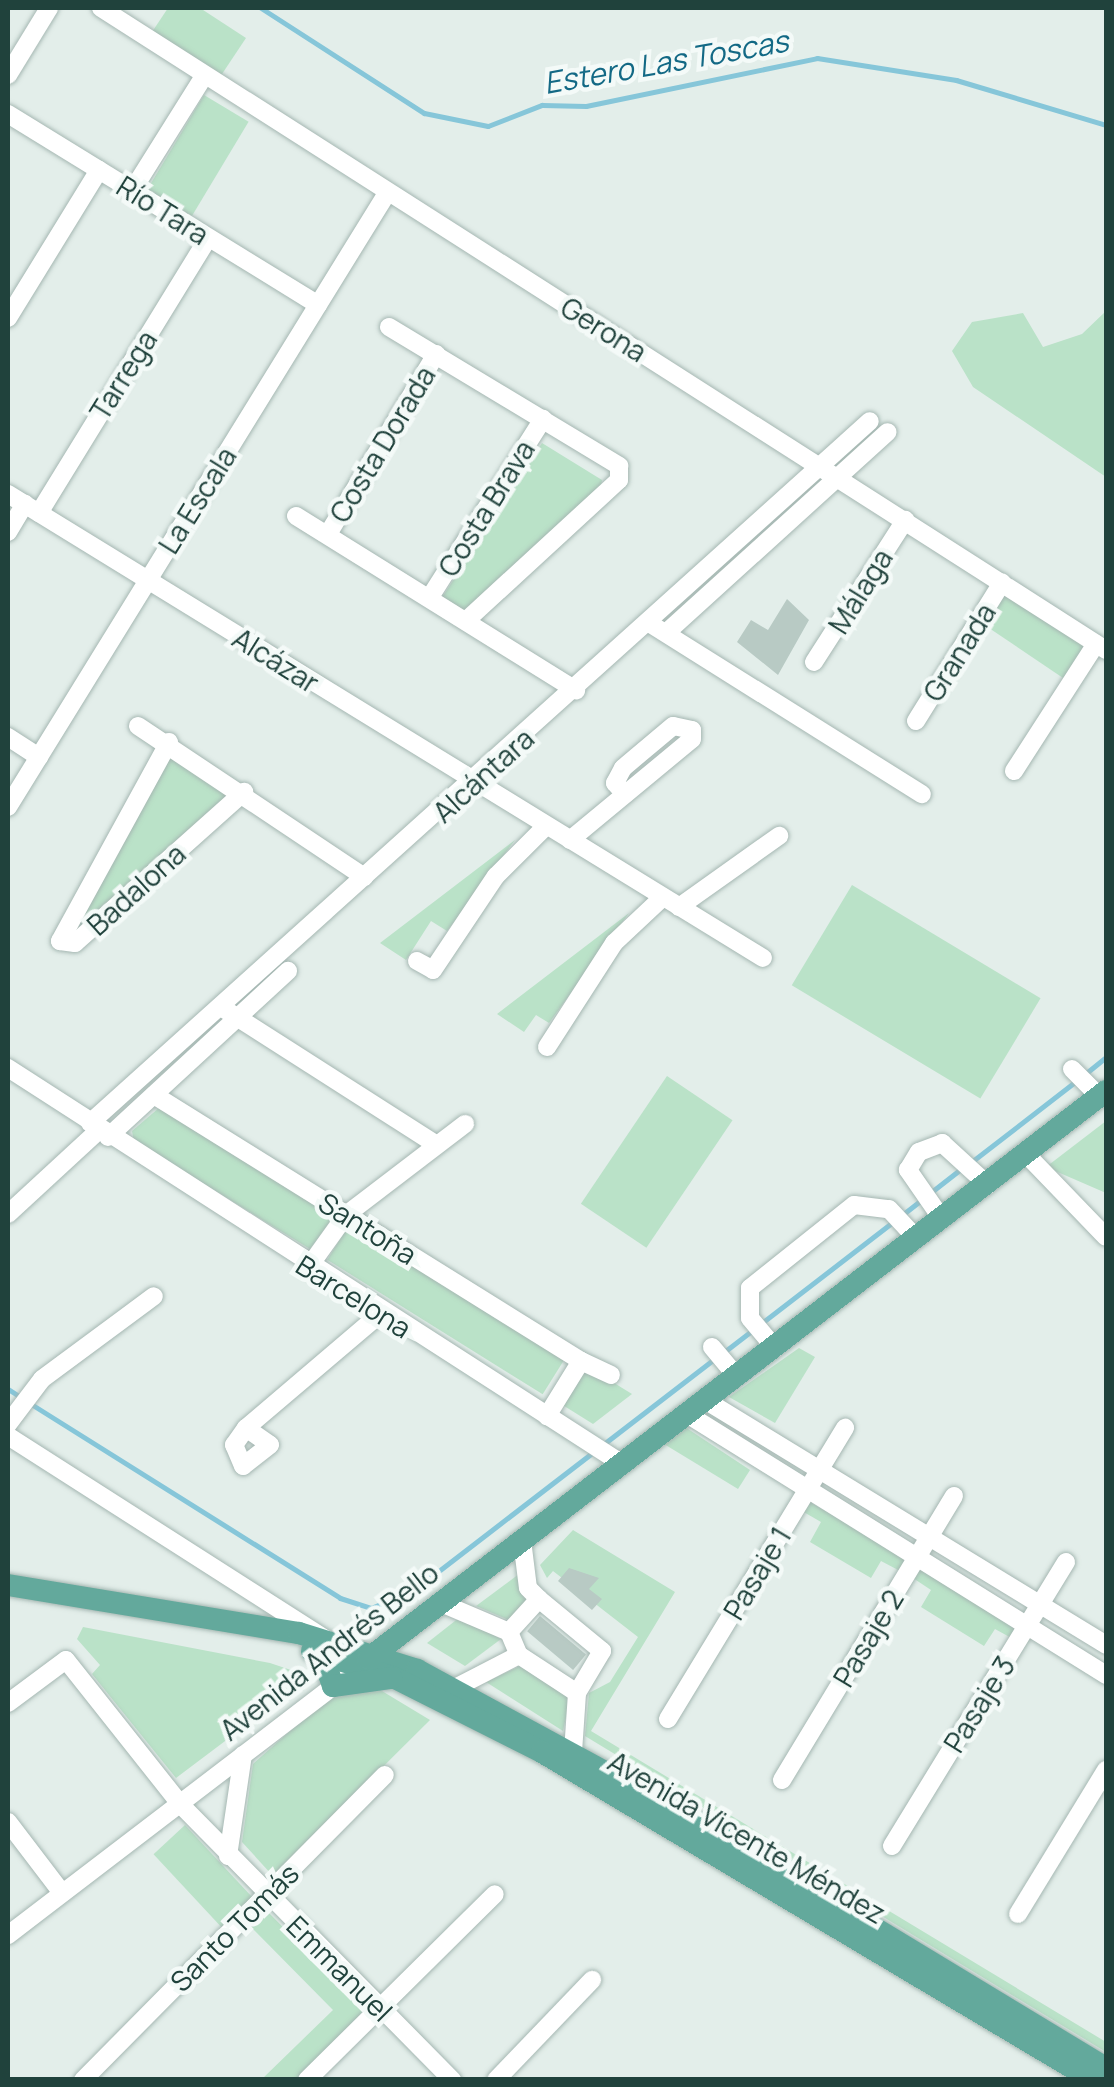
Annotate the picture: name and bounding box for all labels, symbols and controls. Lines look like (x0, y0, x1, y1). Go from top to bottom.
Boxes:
water label: Estero Las Toscas (541, 23, 791, 101)
street label: Río Tara (111, 169, 215, 251)
street label: Gerona (555, 290, 653, 368)
street label: Tarrega (83, 324, 163, 426)
street label: Costa Dorada (322, 360, 442, 528)
street label: Costa Brava (431, 434, 541, 582)
street label: La Escala (151, 441, 243, 559)
street label: Málaga (821, 543, 899, 639)
street label: Granada (916, 597, 1002, 707)
street label: Alcázar (227, 621, 325, 699)
street label: Alcántara (426, 721, 540, 829)
street label: Badalona (80, 836, 192, 942)
street label: Santoña (313, 1185, 423, 1271)
street label: Barcelona (290, 1248, 418, 1344)
street label: Pasaje 1 (716, 1521, 798, 1625)
street label: Avenida Andrés Bello (213, 1555, 445, 1747)
street label: Pasaje 2 (826, 1583, 910, 1693)
street label: Pasaje 3 (937, 1650, 1021, 1758)
street label: Avenida Vicente Méndez (603, 1744, 891, 1930)
street label: Santo Tomás (163, 1856, 305, 1998)
street label: Emmanuel (280, 1908, 400, 2028)

